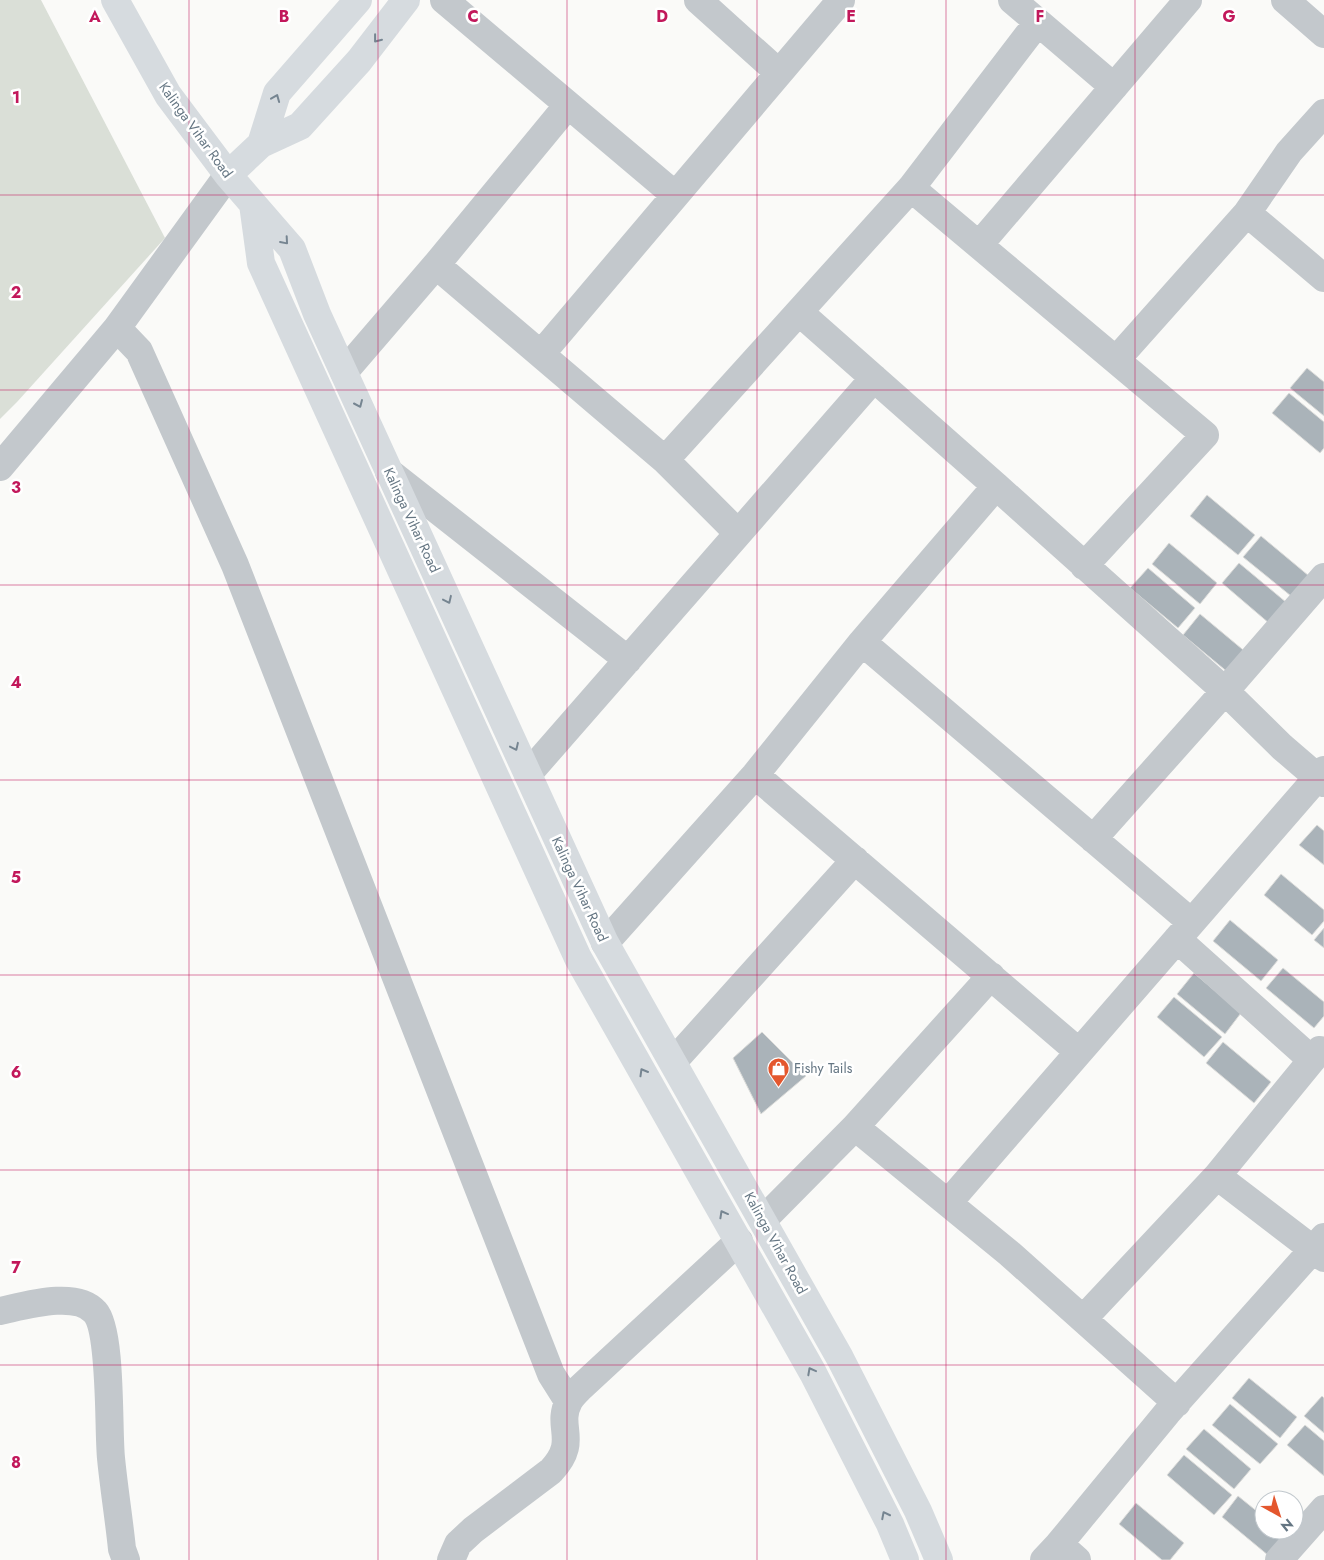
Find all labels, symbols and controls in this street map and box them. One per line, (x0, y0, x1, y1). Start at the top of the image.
text: A (88, 5, 101, 28)
text: B (279, 5, 289, 28)
text: C (467, 5, 479, 28)
text: D (656, 5, 668, 28)
text: E (846, 5, 856, 28)
text: F (1036, 5, 1044, 28)
text: G (1222, 5, 1236, 28)
one-way arrow (374, 33, 382, 42)
street label: Kalinga Vihar Road (154, 78, 238, 182)
text: 1 (12, 86, 20, 109)
one-way arrow (270, 94, 280, 103)
one-way arrow (279, 235, 288, 244)
text: 2 (11, 281, 21, 304)
one-way arrow (352, 399, 363, 408)
street label: Kalinga Vihar Road (379, 464, 445, 576)
text: 3 (11, 476, 21, 499)
one-way arrow (441, 595, 452, 604)
text: 4 (10, 671, 22, 694)
one-way arrow (509, 742, 520, 751)
street label: Kalinga Vihar Road (547, 833, 613, 945)
text: 5 (11, 866, 21, 889)
shop icon: Fishy Tails (766, 1056, 790, 1087)
place label: Fishy Tails (794, 1058, 853, 1078)
text: 6 (11, 1061, 21, 1084)
one-way arrow (639, 1069, 649, 1078)
street label: Kalinga Vihar Road (740, 1188, 812, 1298)
one-way arrow (720, 1210, 730, 1219)
text: 7 (11, 1256, 21, 1279)
one-way arrow (808, 1367, 818, 1376)
text: 8 (11, 1451, 21, 1474)
north arrow (1254, 1490, 1304, 1540)
one-way arrow (881, 1512, 891, 1521)
text: N (1277, 1514, 1298, 1536)

